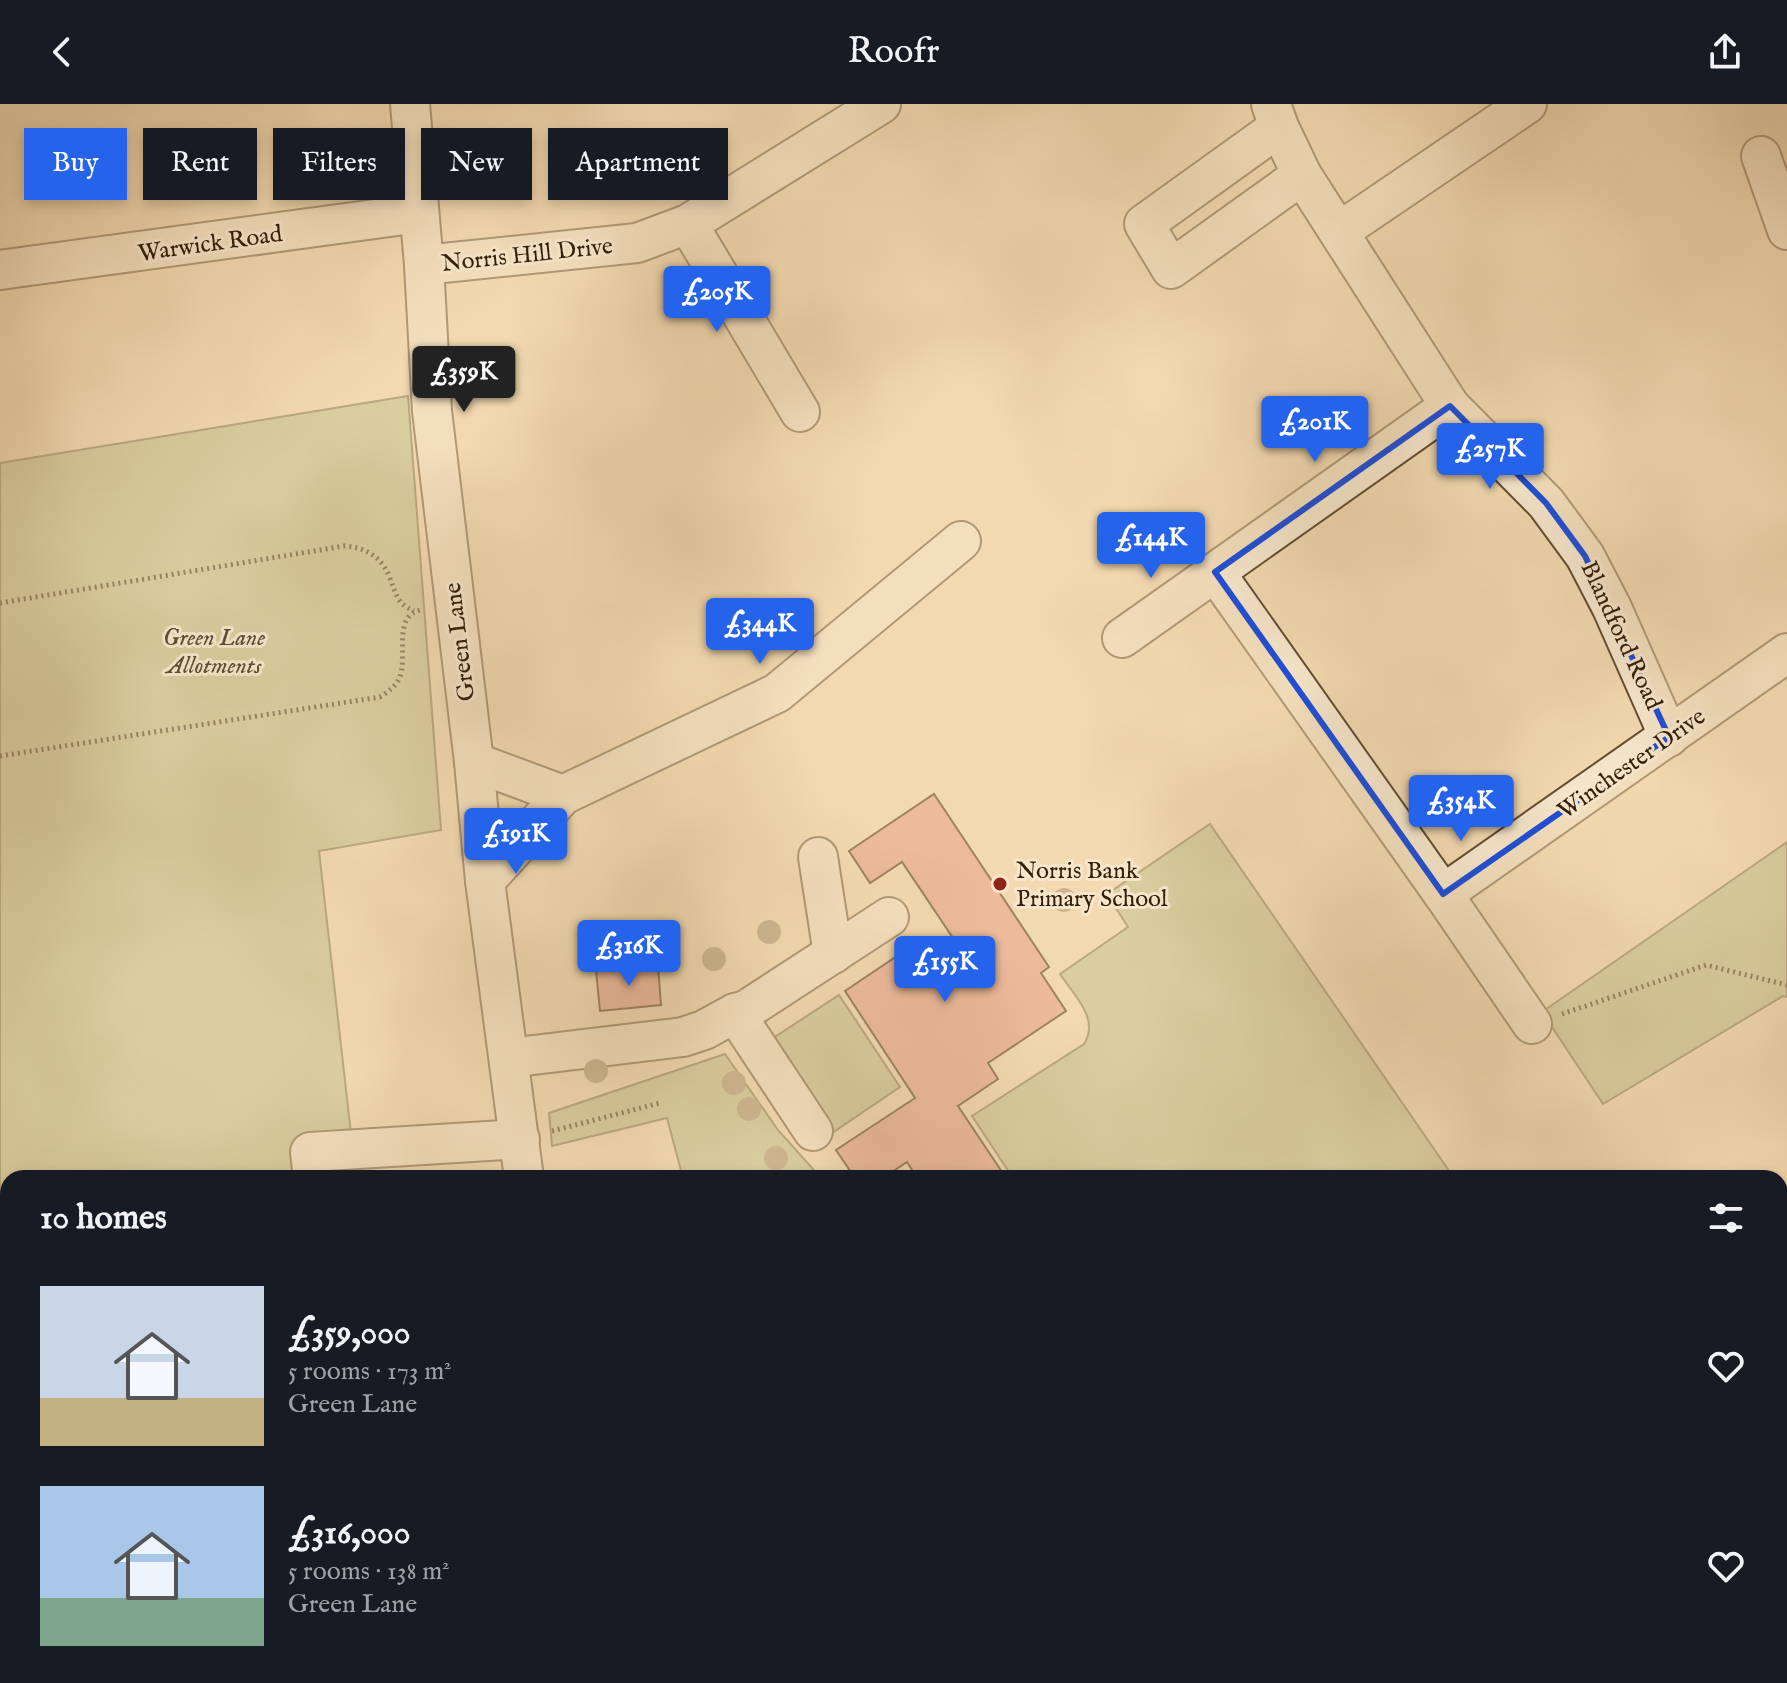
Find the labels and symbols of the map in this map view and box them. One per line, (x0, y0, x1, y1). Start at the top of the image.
street label: Warwick Road (136, 219, 285, 270)
street label: Norris Hill Drive (440, 231, 614, 280)
pin: £205K (661, 266, 773, 334)
pin: £359K (408, 346, 520, 414)
pin: £201K (1259, 396, 1371, 464)
pin: £257K (1434, 423, 1546, 491)
pin: £144K (1095, 512, 1207, 580)
street label: Blandford Road (1573, 556, 1669, 715)
street label: Green Lane (438, 581, 483, 703)
pin: £344K (704, 598, 816, 666)
park label: Green Lane Allotments (163, 623, 265, 682)
street label: Winchester Drive (1552, 702, 1712, 827)
pin: £354K (1405, 775, 1517, 843)
pin: £191K (460, 808, 572, 876)
place label: Norris Bank Primary School (1016, 856, 1168, 915)
marker: Norris Bank Primary School (991, 875, 1009, 893)
pin: £316K (573, 920, 685, 988)
pin: £155K (889, 936, 1001, 1004)

